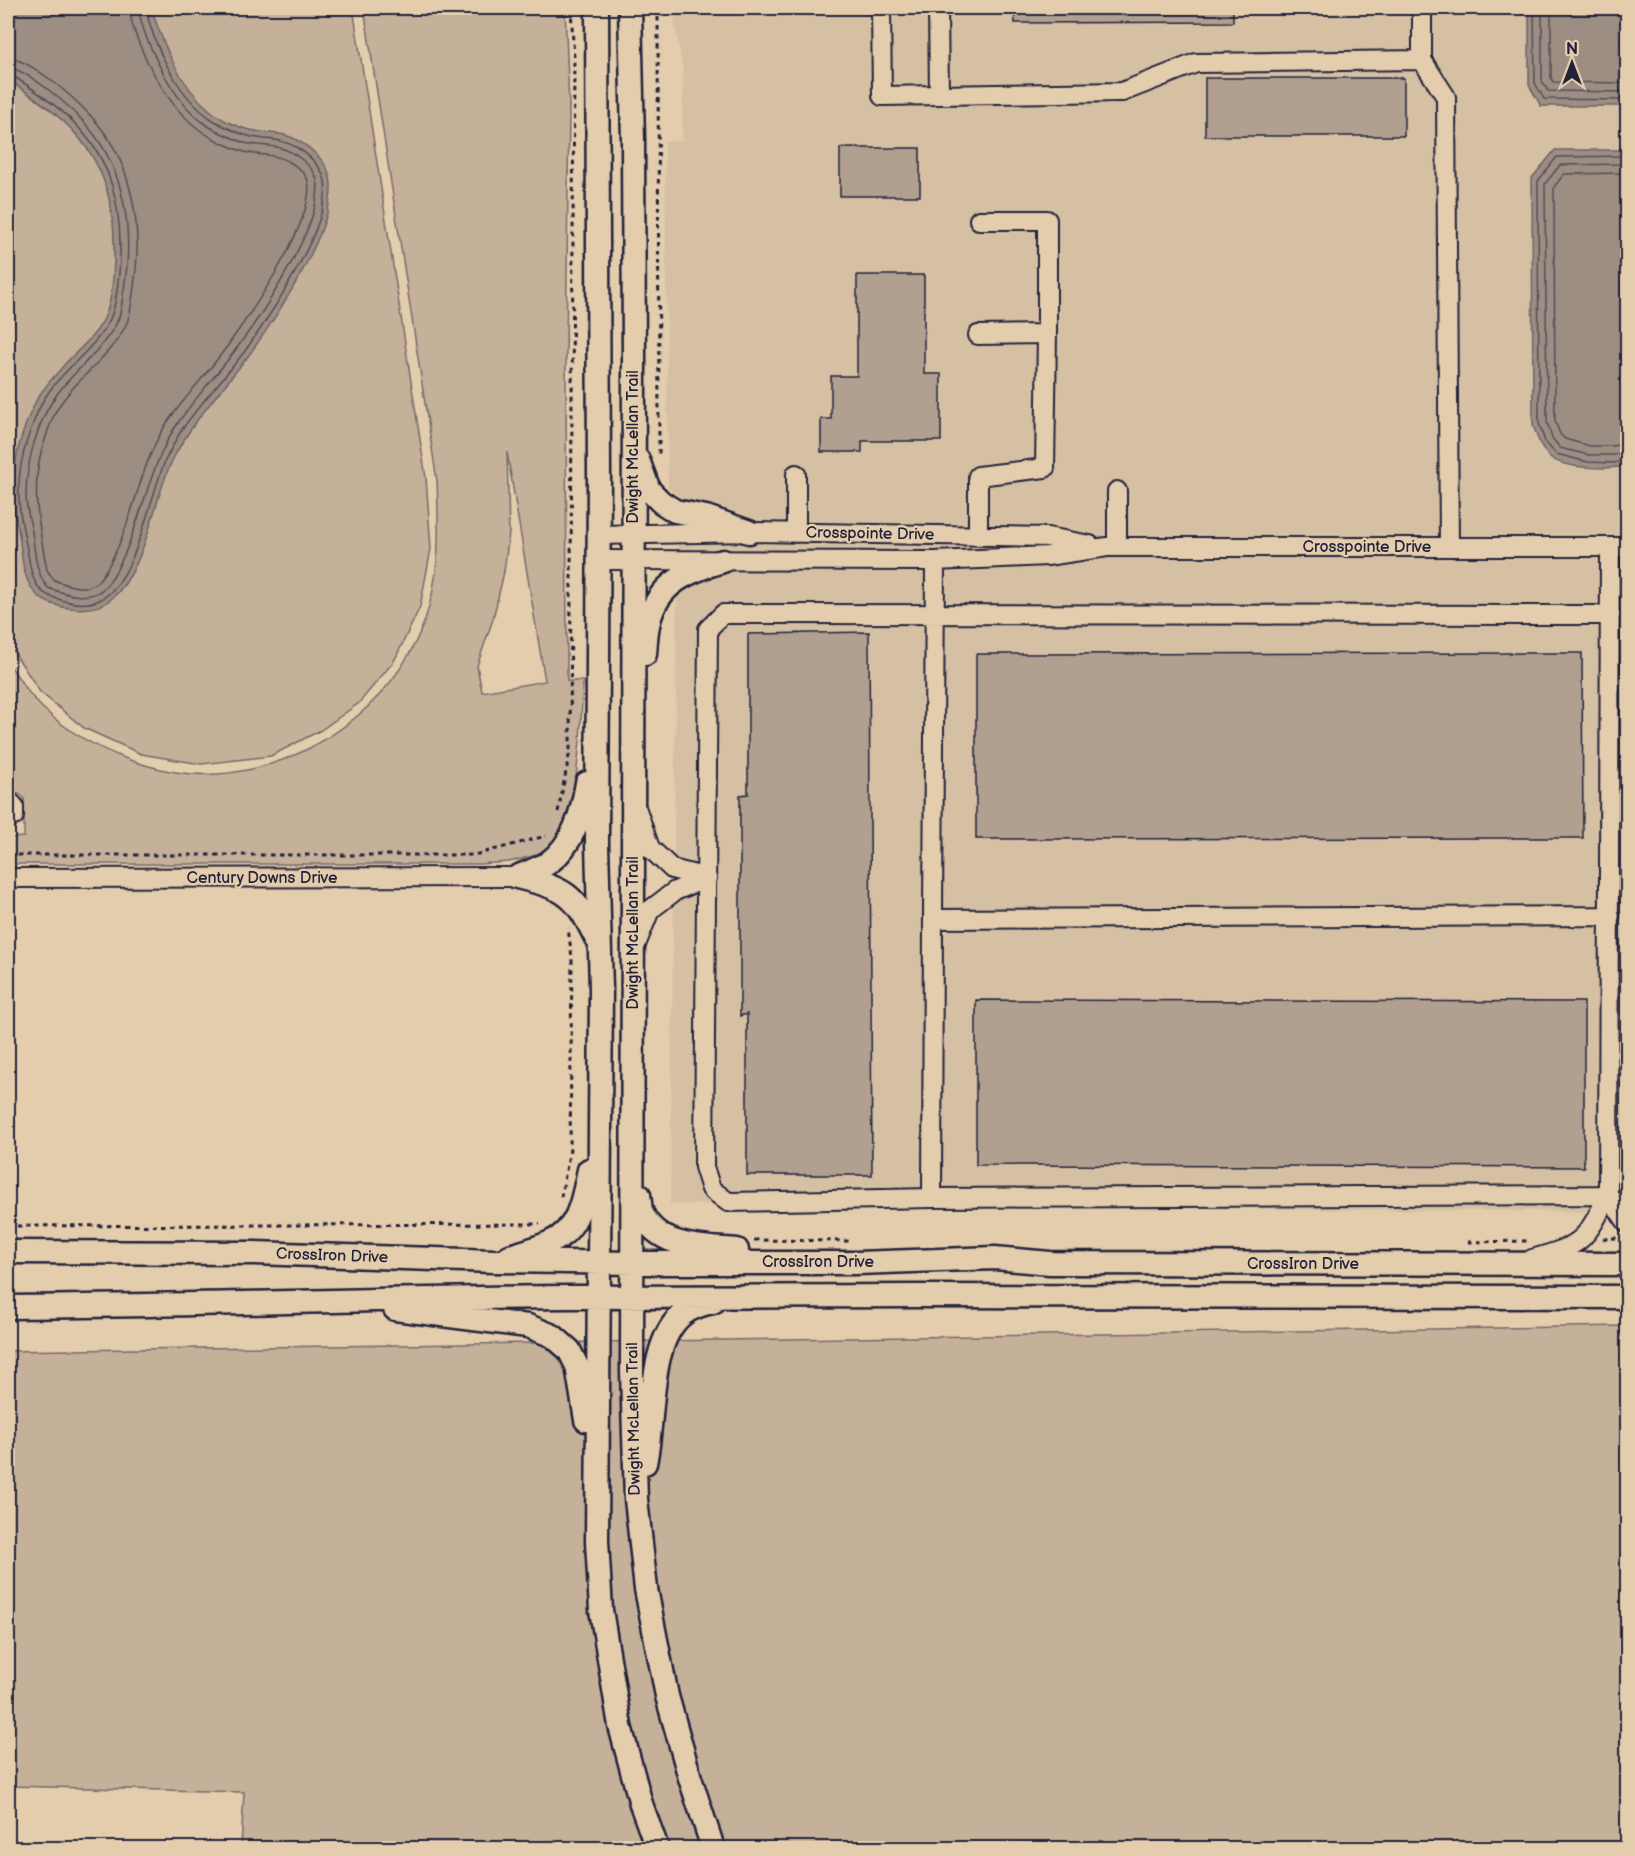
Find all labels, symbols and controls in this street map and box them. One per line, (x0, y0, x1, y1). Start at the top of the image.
north arrow (1542, 33, 1602, 93)
text: N (1566, 40, 1578, 59)
street label: Dwight McLellan Trail (624, 370, 643, 524)
street label: Crosspointe Drive (805, 523, 935, 545)
street label: Crosspointe Drive (1303, 538, 1432, 557)
street label: Dwight McLellan Trail (624, 856, 643, 1010)
street label: Century Downs Drive (187, 869, 338, 888)
street label: CrossIron Drive (276, 1245, 389, 1267)
street label: CrossIron Drive (762, 1253, 875, 1272)
street label: CrossIron Drive (1247, 1255, 1360, 1274)
street label: Dwight McLellan Trail (623, 1342, 645, 1496)

